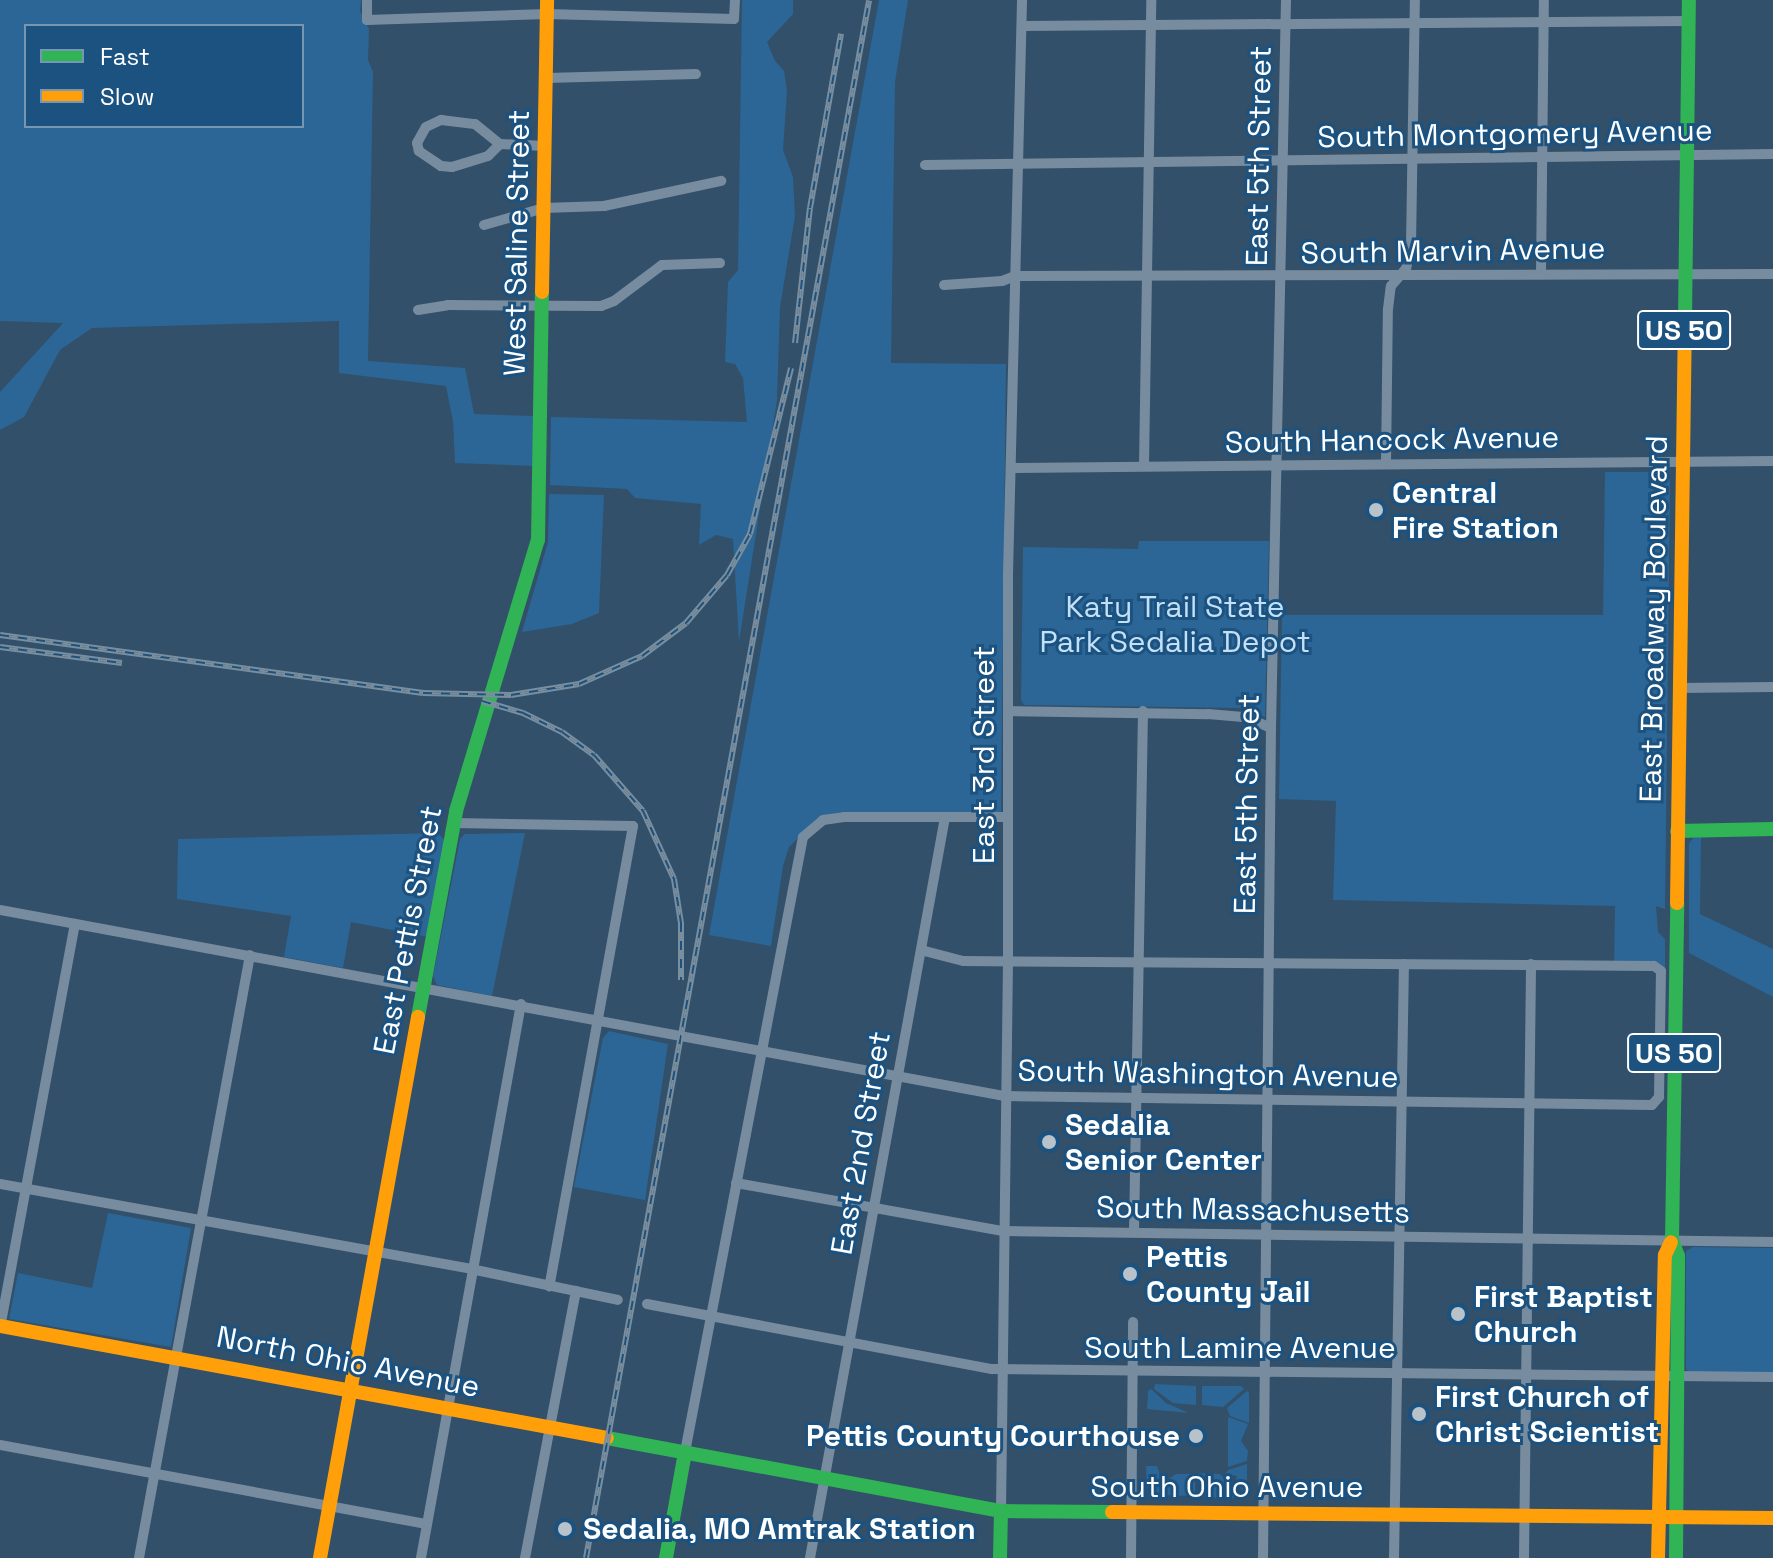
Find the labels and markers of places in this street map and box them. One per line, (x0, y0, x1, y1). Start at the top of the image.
place label: Central Fire Station (1392, 475, 1559, 546)
marker: Central Fire Station (1367, 501, 1385, 519)
place label: Sedalia Senior Center (1065, 1107, 1262, 1178)
marker: Sedalia Senior Center (1040, 1133, 1058, 1151)
place label: Pettis County Jail (1146, 1239, 1311, 1310)
marker: Pettis County Jail (1121, 1265, 1139, 1283)
place label: First Baptist Church (1474, 1279, 1653, 1350)
marker: First Baptist Church (1449, 1305, 1467, 1323)
place label: First Church of Christ Scientist (1435, 1379, 1659, 1450)
marker: First Church of Christ Scientist (1410, 1405, 1428, 1423)
place label: Pettis County Courthouse (806, 1418, 1180, 1454)
marker: Pettis County Courthouse (1187, 1427, 1205, 1445)
place label: Sedalia, MO Amtrak Station (583, 1511, 977, 1547)
marker: Sedalia, MO Amtrak Station (554, 1518, 576, 1540)

